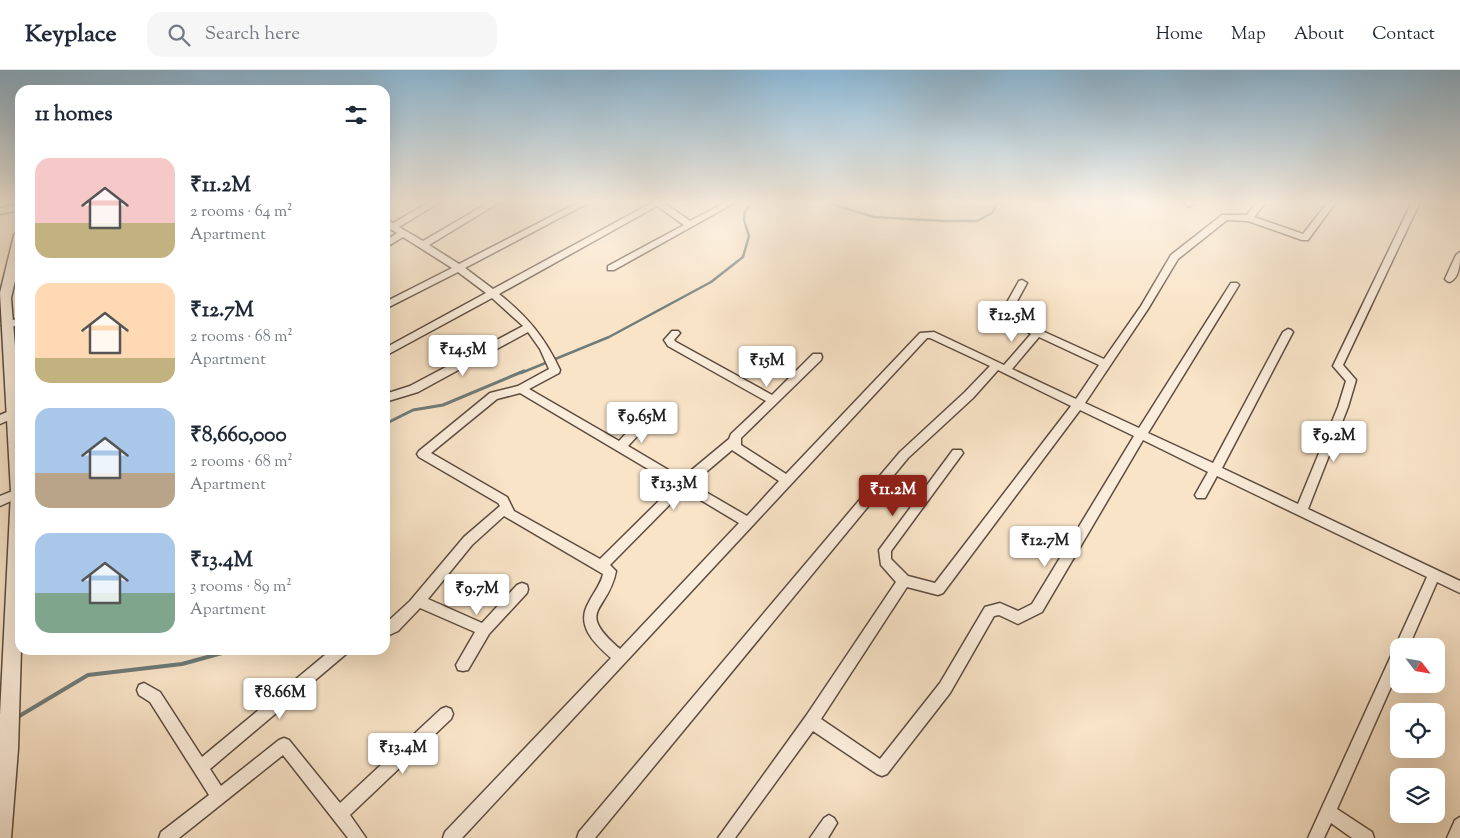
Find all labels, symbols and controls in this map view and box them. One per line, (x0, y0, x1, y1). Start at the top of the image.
search box (147, 12, 497, 57)
text: Keyplace (25, 18, 117, 52)
icon: search (165, 21, 193, 49)
text: Search here (205, 21, 300, 48)
text: Home (1156, 22, 1203, 48)
text: Map (1231, 22, 1266, 48)
text: About (1294, 22, 1344, 48)
text: Contact (1372, 22, 1435, 48)
text: 11 homes (35, 100, 113, 130)
icon: filters (342, 101, 370, 129)
text: ₹11.2M (190, 171, 251, 201)
icon: home (75, 178, 135, 238)
text: 2 rooms · 64 m² (190, 201, 293, 224)
text: Apartment (190, 224, 266, 247)
text: ₹12.7M (190, 296, 254, 326)
pin: ₹12.5M (971, 300, 1053, 343)
icon: home (75, 303, 135, 363)
text: ₹12.5M (989, 305, 1035, 328)
text: 2 rooms · 68 m² (190, 326, 293, 349)
pin: ₹14.5M (422, 334, 504, 377)
text: ₹14.5M (440, 339, 486, 362)
pin: ₹15M (737, 346, 797, 388)
text: Apartment (190, 349, 266, 372)
text: ₹15M (750, 350, 784, 373)
pin: ₹9.65M (601, 402, 683, 444)
text: ₹9.65M (618, 406, 666, 429)
pin: ₹9.2M (1299, 420, 1369, 463)
text: ₹8,660,000 (190, 421, 287, 451)
text: ₹9.2M (1312, 425, 1356, 448)
icon: home (75, 428, 135, 488)
text: 2 rooms · 68 m² (190, 451, 293, 474)
pin: ₹13.3M (633, 468, 715, 511)
text: ₹13.3M (651, 473, 697, 496)
text: Apartment (190, 474, 266, 497)
pin: ₹11.2M (852, 474, 934, 517)
text: ₹11.2M (870, 479, 916, 502)
pin: ₹12.7M (1004, 526, 1086, 568)
text: ₹12.7M (1021, 530, 1069, 553)
text: ₹13.4M (190, 546, 253, 576)
icon: home (75, 553, 135, 613)
pin: ₹9.7M (442, 574, 512, 616)
text: 3 rooms · 89 m² (190, 576, 292, 599)
text: ₹9.7M (455, 578, 499, 601)
text: Apartment (190, 599, 266, 622)
north arrow (1390, 638, 1445, 692)
map controls (1390, 638, 1445, 823)
pin: ₹8.66M (239, 678, 321, 720)
text: ₹8.66M (254, 682, 306, 705)
button: locate (1390, 703, 1445, 758)
pin: ₹13.4M (362, 732, 444, 775)
text: ₹13.4M (379, 737, 427, 760)
button: layers (1390, 768, 1445, 823)

